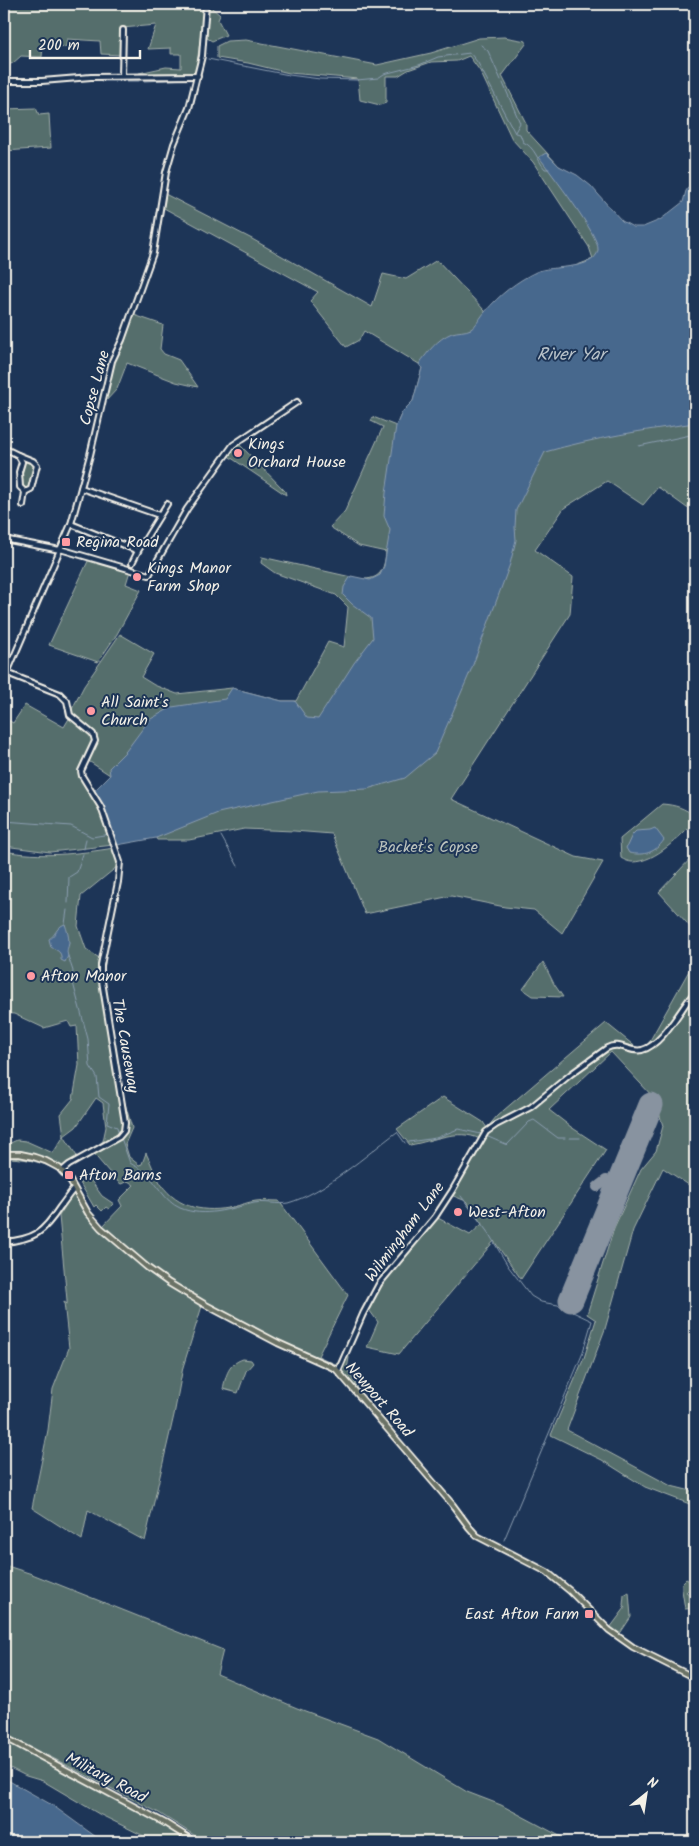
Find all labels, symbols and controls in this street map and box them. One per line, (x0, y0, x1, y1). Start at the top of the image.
scale bar (30, 28, 140, 60)
text: 200 m (38, 34, 80, 58)
water label: River Yar (537, 341, 609, 370)
street label: Copse Lane (73, 348, 117, 428)
place label: Kings Orchard House (248, 432, 346, 475)
marker: Kings Orchard House (232, 447, 244, 459)
place label: Regina Road (76, 530, 159, 555)
marker: Regina Road (60, 536, 72, 548)
place label: Kings Manor Farm Shop (147, 556, 233, 599)
marker: Kings Manor Farm Shop (131, 571, 143, 583)
place label: All Saint's Church (101, 690, 169, 733)
marker: All Saint's Church (85, 705, 97, 717)
park label: Backet's Copse (378, 835, 478, 860)
place label: Afton Manor (41, 964, 128, 989)
marker: Afton Manor (25, 970, 37, 982)
street label: The Causeway (104, 997, 146, 1096)
place label: Afton Barns (79, 1163, 162, 1188)
marker: Afton Barns (63, 1169, 75, 1181)
street label: Wilmingham Lane (359, 1177, 451, 1287)
place label: West-Afton (468, 1200, 546, 1225)
marker: West-Afton (452, 1206, 464, 1218)
street label: Newport Road (339, 1356, 420, 1444)
place label: East Afton Farm (465, 1602, 579, 1627)
marker: East Afton Farm (583, 1608, 595, 1620)
street label: Military Road (61, 1746, 152, 1810)
north arrow (622, 1768, 672, 1818)
text: N (643, 1772, 661, 1795)

